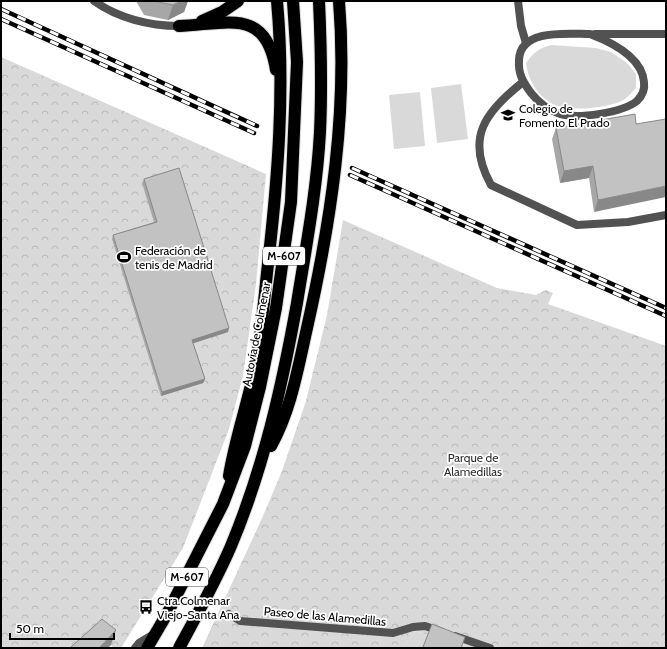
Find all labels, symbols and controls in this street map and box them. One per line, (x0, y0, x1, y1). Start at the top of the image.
place label: Colegio de Fomento El Prado (519, 101, 610, 130)
school or university icon: Colegio de Fomento El Prado (500, 107, 516, 123)
place label: Federación de tenis de Madrid (135, 243, 213, 272)
road number: M-607 (263, 247, 305, 265)
sports icon: Federación de tenis de Madrid (116, 249, 132, 265)
street label: Autovía de Colmenar (239, 280, 274, 387)
park label: Parque de Alamedillas (444, 450, 502, 479)
road number: M-607 (166, 568, 208, 586)
place label: Ctra.Colmenar Viejo-Santa Ana (157, 593, 240, 622)
bus stop icon: Ctra.Colmenar Viejo-Santa Ana (138, 599, 154, 615)
street label: Paseo de las Alamedillas (263, 603, 387, 629)
scale bar (10, 615, 114, 641)
text: 50 m (16, 621, 44, 636)

